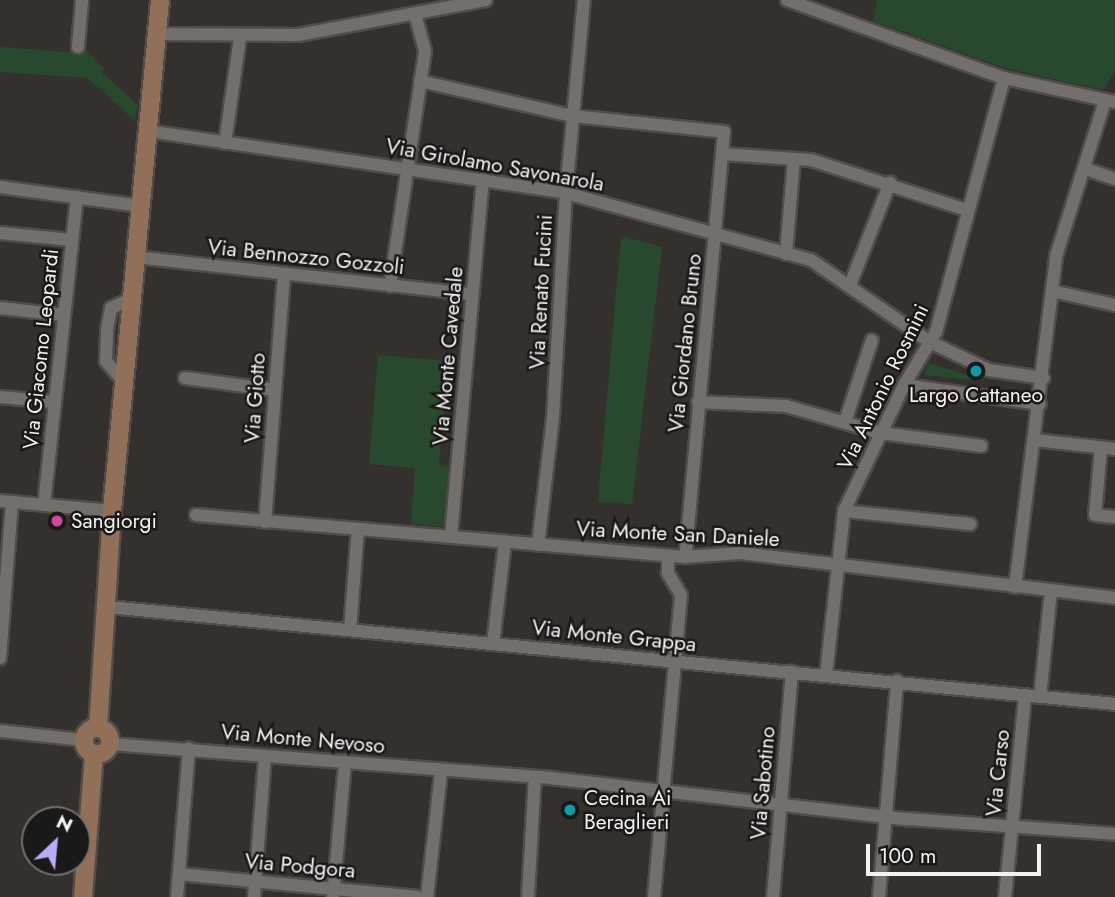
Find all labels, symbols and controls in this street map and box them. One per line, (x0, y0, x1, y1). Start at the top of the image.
street label: Via Girolamo Savonarola (384, 133, 606, 197)
street label: Via Renato Fucini (524, 214, 558, 370)
street label: Via Bennozzo Gozzoli (206, 234, 406, 280)
street label: Via Giacomo Leopardi (18, 247, 64, 451)
street label: Via Giordano Bruno (663, 252, 707, 434)
street label: Via Monte Cavedale (428, 266, 468, 446)
street label: Via Antonio Rosmini (832, 300, 934, 474)
street label: Via Giotto (239, 352, 271, 444)
marker: Largo Cattaneo (968, 363, 984, 379)
place label: Largo Cattaneo (909, 382, 1043, 408)
place label: Sangiorgi (71, 508, 157, 534)
marker: Sangiorgi (49, 513, 65, 529)
street label: Via Monte San Daniele (576, 516, 780, 552)
street label: Via Monte Grappa (531, 615, 697, 657)
street label: Via Monte Nevoso (220, 719, 386, 759)
street label: Via Sabotino (745, 725, 781, 841)
street label: Via Carso (981, 728, 1015, 818)
place label: Cecina Ai Beraglieri (584, 785, 671, 835)
marker: Cecina Ai Beraglieri (562, 802, 578, 818)
north arrow (21, 806, 91, 876)
text: N (52, 808, 77, 839)
scale bar (870, 830, 1045, 874)
text: 100 m (879, 841, 936, 871)
street label: Via Podgora (244, 849, 356, 883)

